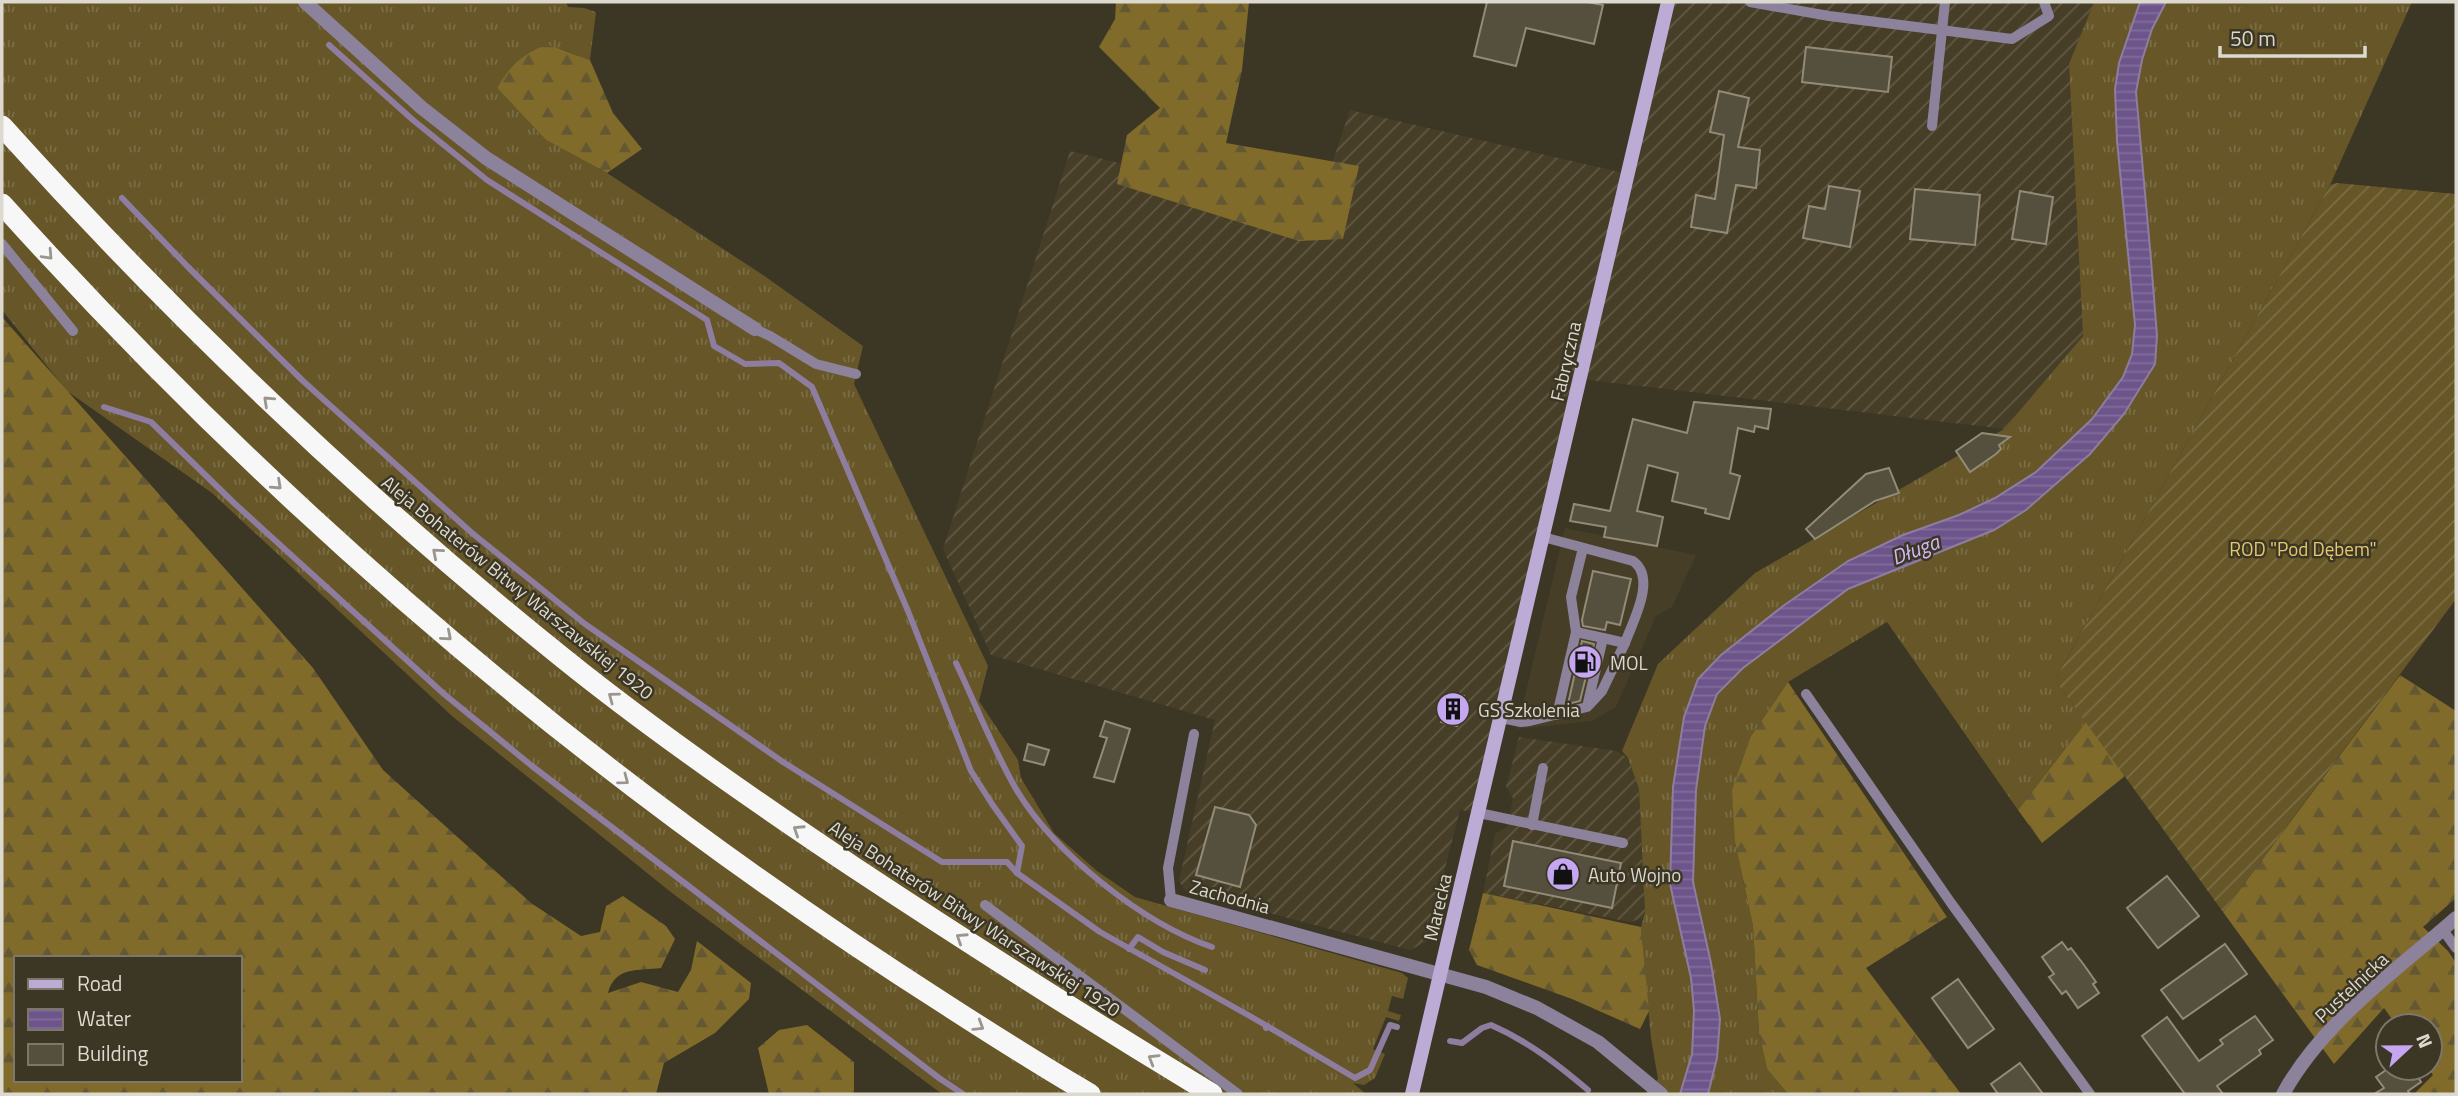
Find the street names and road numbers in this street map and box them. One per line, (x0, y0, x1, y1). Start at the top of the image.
street label: Fabryczna (1542, 318, 1588, 404)
street label: Aleja Bohaterów Bitwy Warszawskiej 1920 (376, 468, 660, 706)
street label: Aleja Bohaterów Bitwy Warszawskiej 1920 (823, 812, 1127, 1024)
street label: Marecka (1415, 870, 1459, 944)
street label: Zachodnia (1187, 871, 1274, 921)
street label: Pustelnicka (2307, 945, 2395, 1029)

